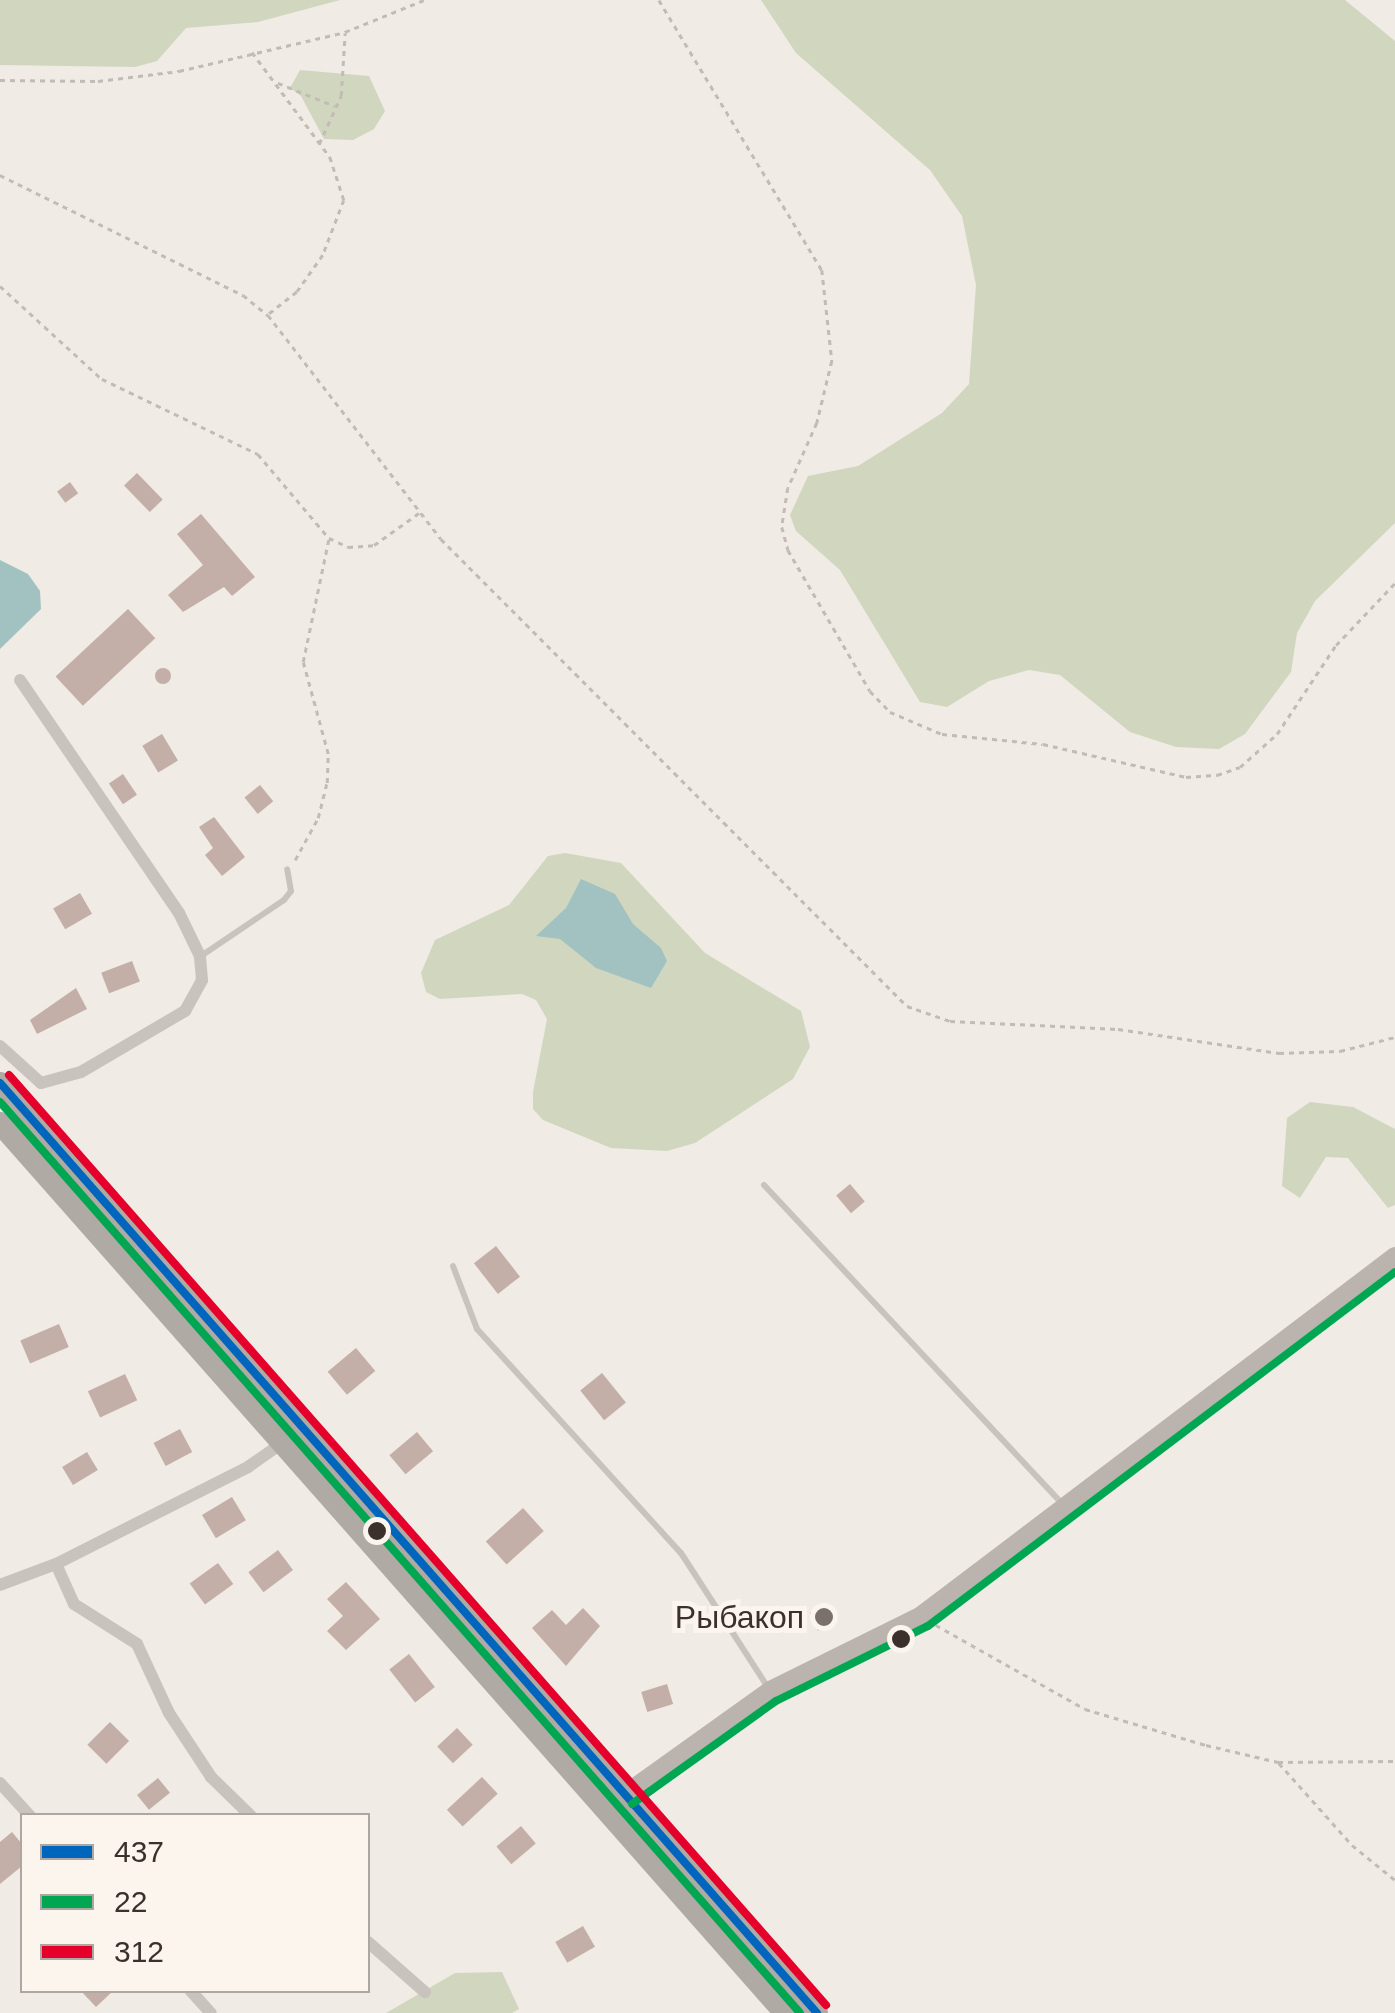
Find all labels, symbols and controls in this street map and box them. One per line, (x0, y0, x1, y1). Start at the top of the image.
unlabelled marker (367, 1521, 387, 1541)
place label: Рыбакоп (675, 1598, 804, 1636)
marker: Рыбакоп (813, 1606, 835, 1628)
unlabelled marker (891, 1629, 911, 1649)
legend (20, 1813, 370, 1993)
text: 437 (114, 1835, 164, 1868)
text: 22 (114, 1885, 147, 1918)
text: 312 (114, 1935, 164, 1968)

